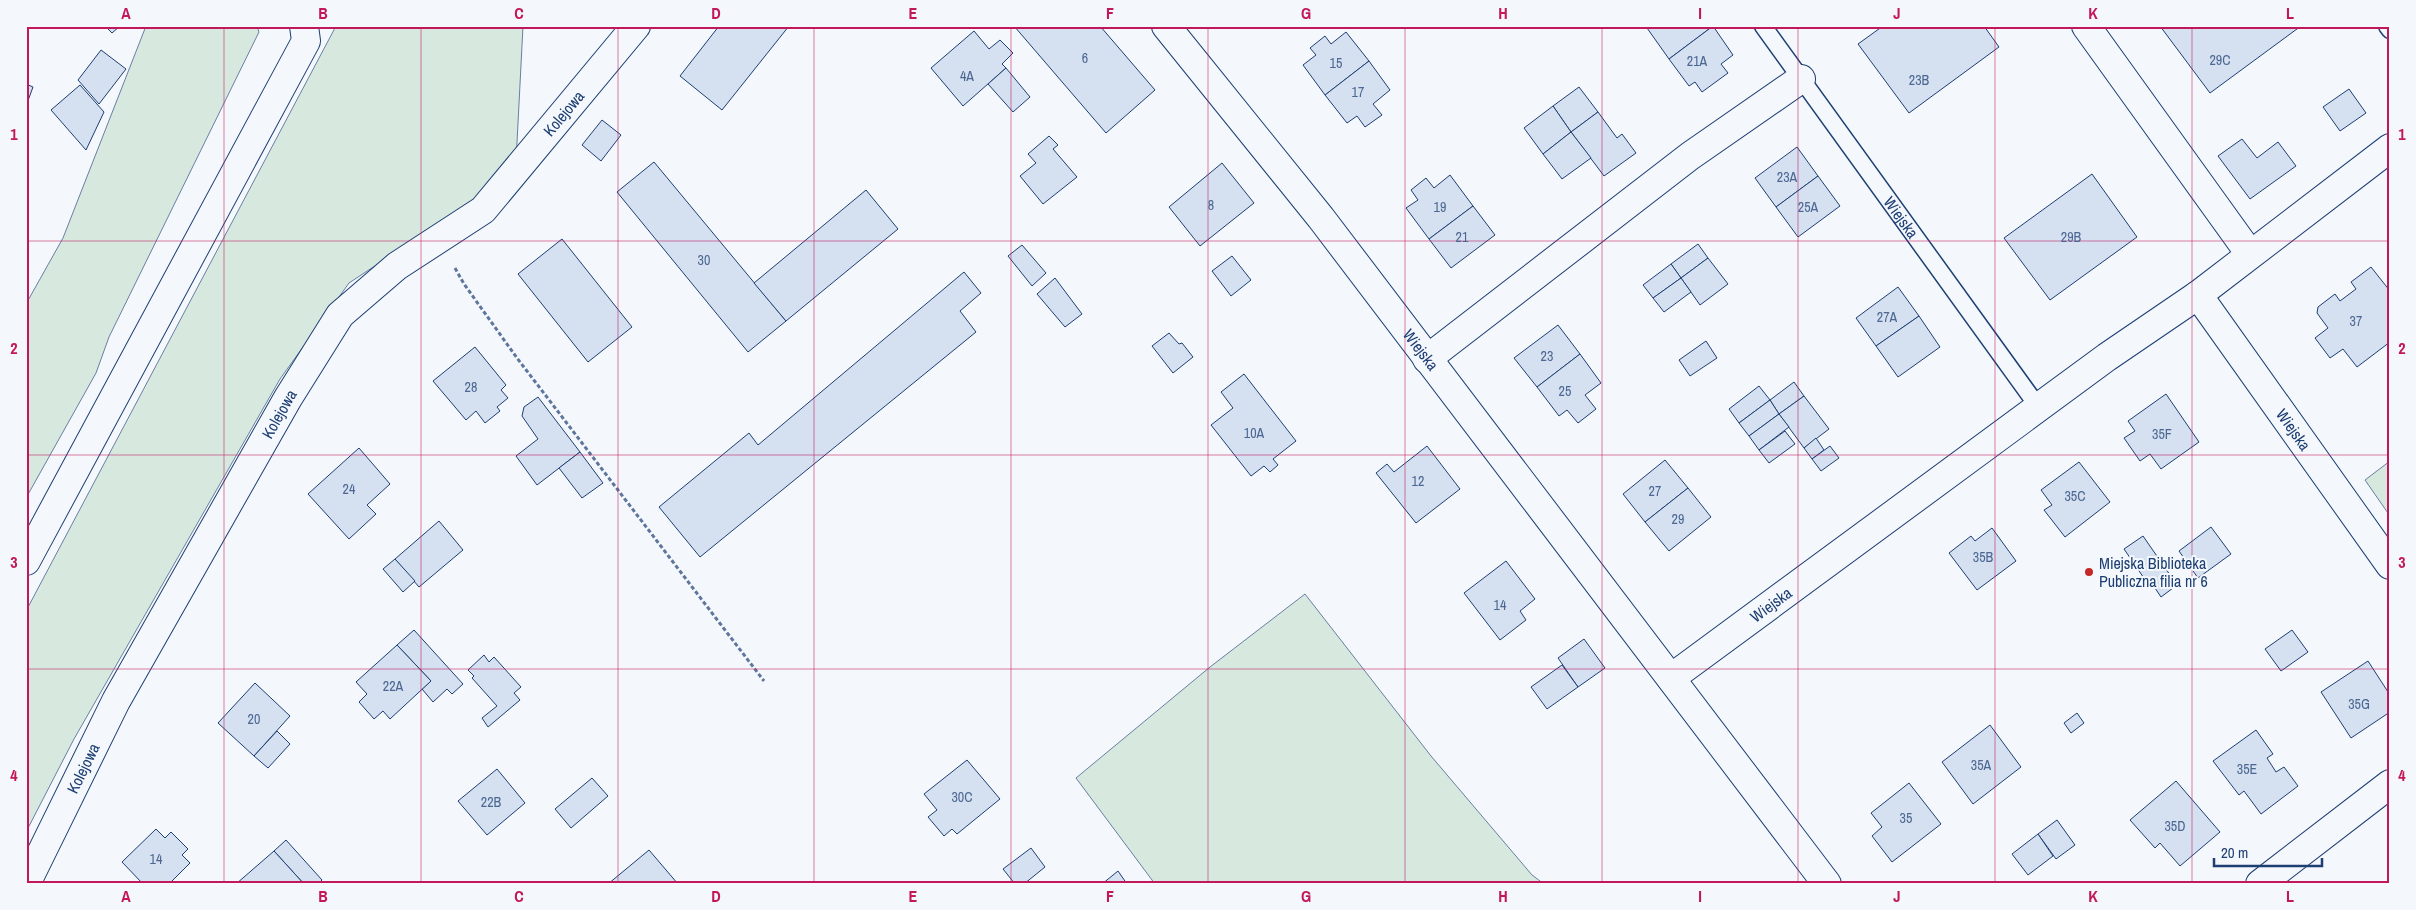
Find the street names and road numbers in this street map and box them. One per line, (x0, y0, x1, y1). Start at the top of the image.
street label: Kolejowa (538, 85, 589, 141)
street label: Wiejska (1879, 192, 1924, 243)
street label: Wiejska (1398, 324, 1444, 375)
street label: Kolejowa (256, 385, 302, 443)
street label: Wiejska (2271, 404, 2317, 455)
street label: Wiejska (1746, 581, 1797, 627)
street label: Kolejowa (61, 739, 105, 797)

